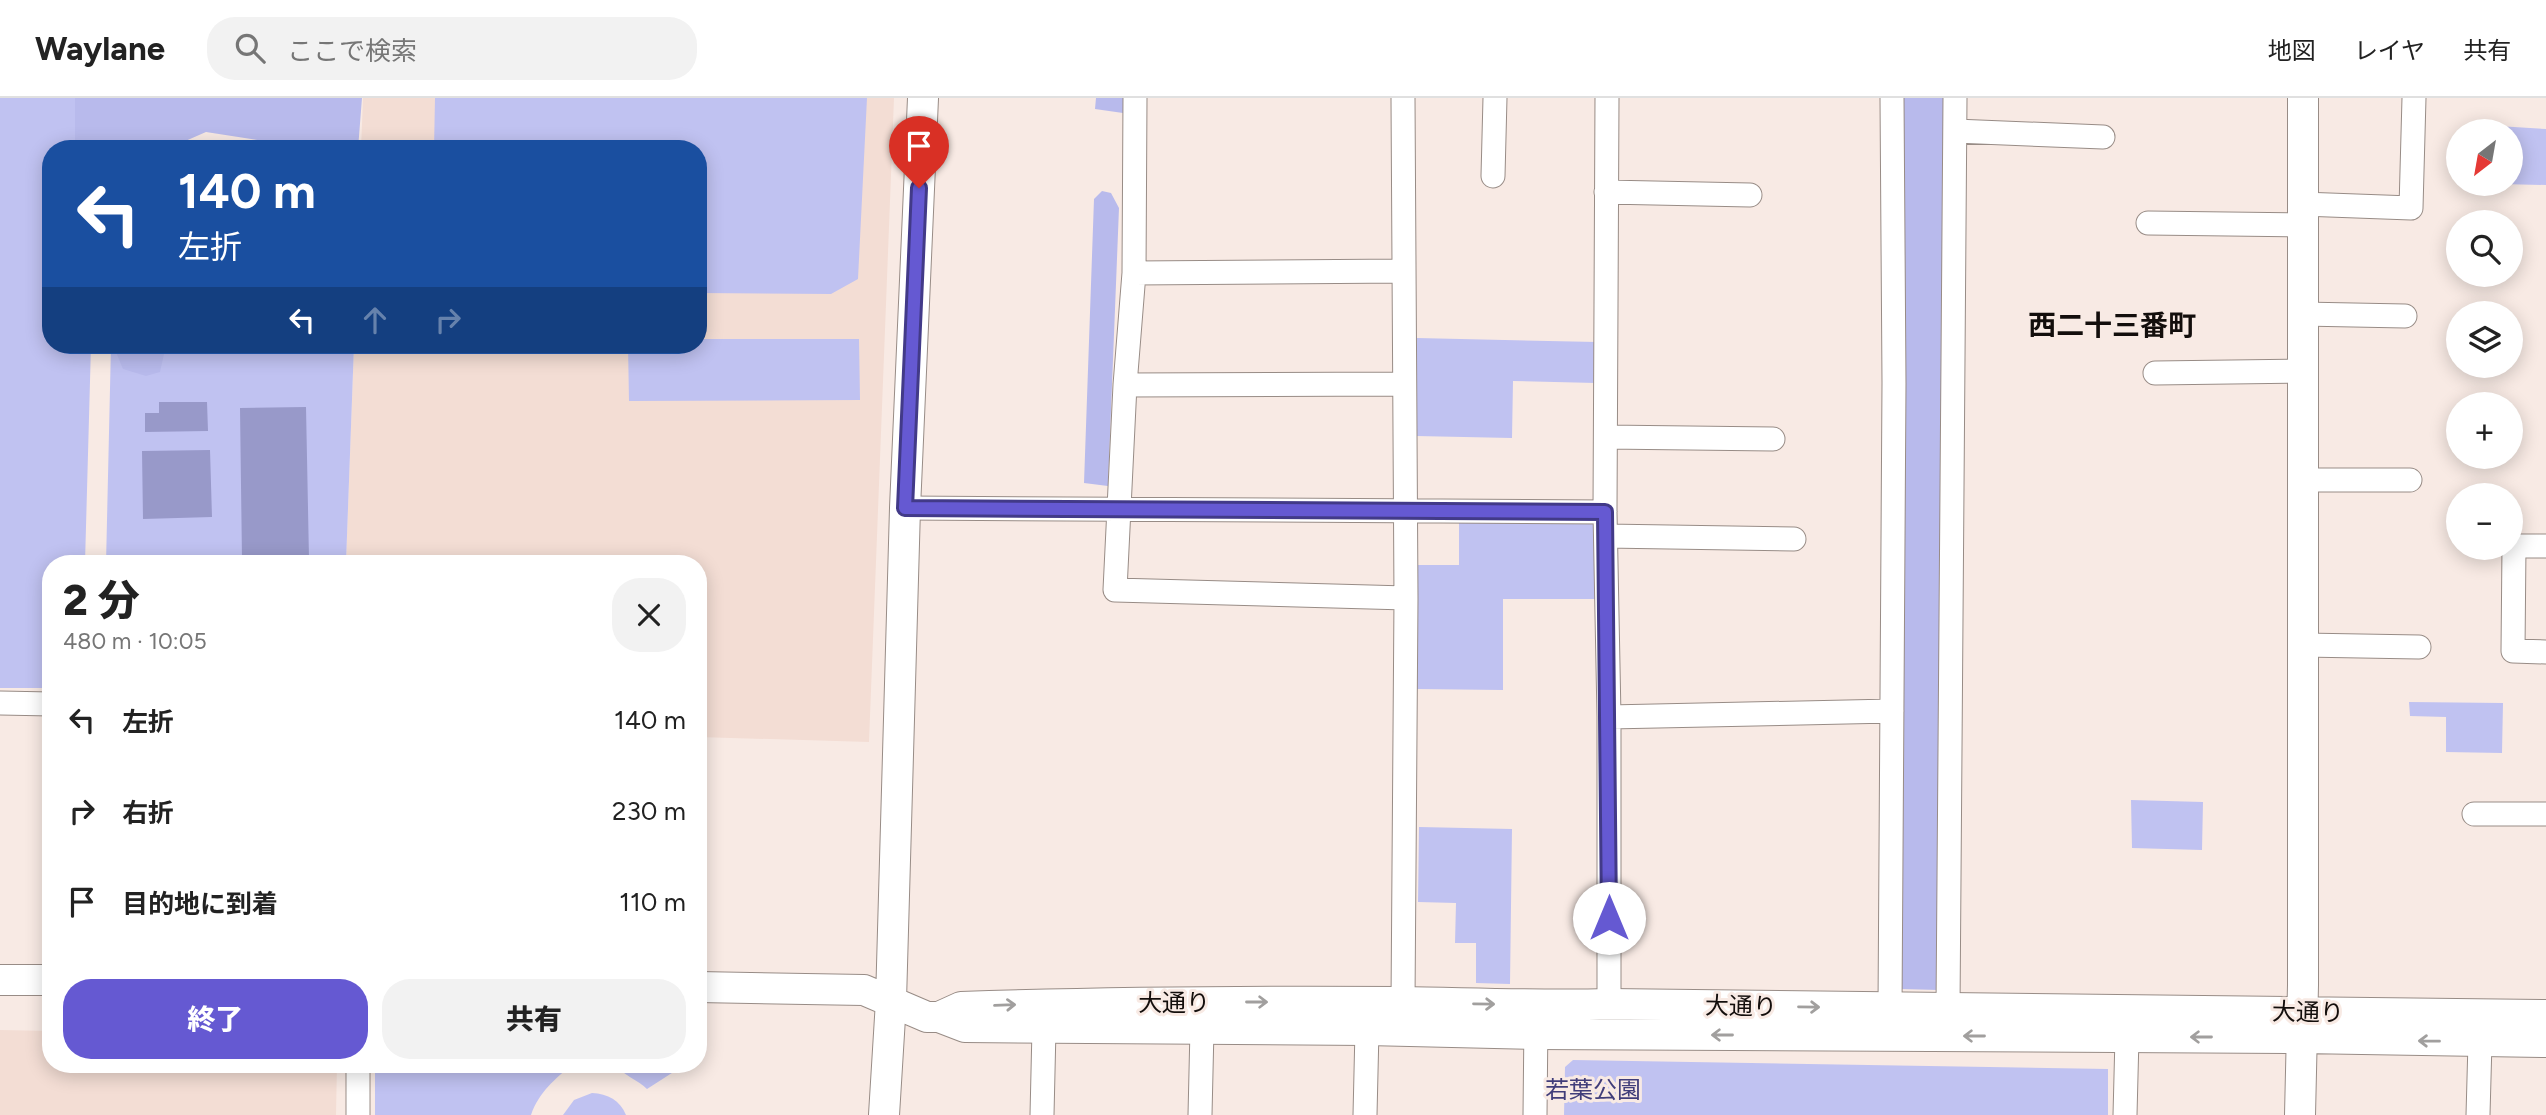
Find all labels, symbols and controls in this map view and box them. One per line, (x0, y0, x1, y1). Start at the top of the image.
search box (207, 17, 697, 80)
text: Waylane (35, 29, 165, 68)
icon: search (231, 29, 269, 67)
text: ここで検索 (287, 35, 417, 67)
text: 地図 (2268, 36, 2316, 65)
text: レイヤ (2354, 36, 2425, 65)
text: 共有 (2463, 36, 2511, 65)
pin (889, 116, 949, 188)
north arrow (2446, 119, 2524, 196)
map controls (2446, 119, 2523, 560)
icon: arrive (900, 127, 938, 165)
text: 140 m (178, 161, 316, 220)
icon: left (63, 168, 154, 259)
button: search (2446, 210, 2523, 287)
text: 左折 (178, 228, 242, 266)
icon: left (283, 301, 321, 339)
icon: ahead (356, 301, 394, 339)
icon: right (429, 301, 467, 339)
button: layers (2446, 301, 2523, 378)
district label: 西二十三番町 (2028, 308, 2196, 342)
button: + (2446, 392, 2523, 469)
button: − (2446, 483, 2523, 560)
text: 2 分 (63, 575, 140, 626)
button: close (612, 578, 686, 652)
text: 480 m · 10:05 (63, 627, 207, 655)
icon: left (63, 701, 101, 739)
text: 140 m (614, 704, 686, 736)
text: 左折 (122, 706, 174, 738)
icon: right (63, 792, 101, 830)
text: 230 m (612, 795, 686, 827)
text: 右折 (122, 797, 174, 829)
position arrow (1572, 881, 1646, 955)
icon: arrive (63, 883, 101, 921)
text: 110 m (619, 886, 686, 918)
text: 目的地に到着 (122, 888, 278, 920)
button: 終了 (63, 979, 368, 1059)
button: 共有 (382, 979, 686, 1059)
street label: 大通り (1138, 988, 1210, 1017)
street label: 大通り (1705, 991, 1777, 1021)
one-way arrow (1245, 995, 1268, 1009)
street label: 大通り (2272, 997, 2344, 1027)
one-way arrow (1472, 998, 1495, 1011)
one-way arrow (993, 999, 1016, 1012)
one-way arrow (1798, 1000, 1821, 1014)
one-way arrow (1711, 1028, 1734, 1042)
one-way arrow (1963, 1029, 1986, 1043)
one-way arrow (2190, 1030, 2213, 1044)
one-way arrow (2418, 1034, 2441, 1048)
park label: 若葉公園 (1545, 1075, 1641, 1104)

